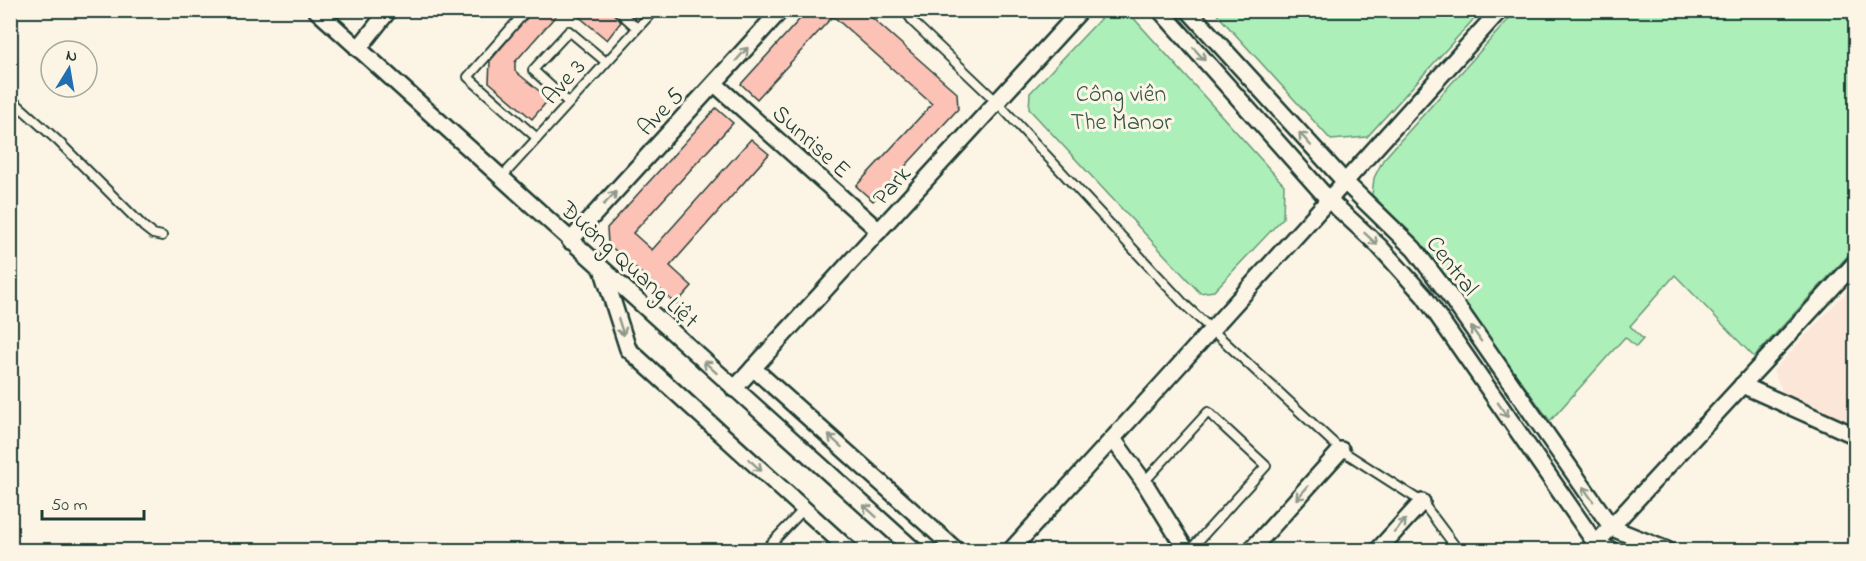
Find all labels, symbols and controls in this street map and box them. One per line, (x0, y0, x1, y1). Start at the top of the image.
north arrow (39, 39, 99, 99)
text: N (64, 43, 79, 69)
one-way arrow (1192, 46, 1206, 61)
one-way arrow (735, 47, 749, 62)
street label: Ave 3 (535, 52, 595, 113)
park label: Công viên The Manor (1070, 78, 1172, 141)
street label: Ave 5 (630, 80, 694, 145)
street label: Sunrise E (763, 98, 858, 188)
one-way arrow (1298, 131, 1312, 146)
street label: Park (865, 158, 921, 214)
one-way arrow (603, 190, 617, 205)
street label: Đường Quang Liệt (550, 193, 706, 338)
street label: Central (1416, 229, 1486, 304)
one-way arrow (1363, 232, 1378, 246)
one-way arrow (616, 317, 627, 336)
one-way arrow (1470, 327, 1482, 343)
one-way arrow (703, 360, 718, 374)
one-way arrow (1497, 401, 1509, 417)
one-way arrow (827, 434, 842, 448)
one-way arrow (747, 457, 762, 471)
scale bar (42, 483, 144, 521)
one-way arrow (1295, 486, 1309, 501)
one-way arrow (1582, 487, 1594, 503)
text: 50 m (51, 493, 88, 519)
one-way arrow (863, 504, 878, 518)
one-way arrow (1393, 519, 1407, 534)

